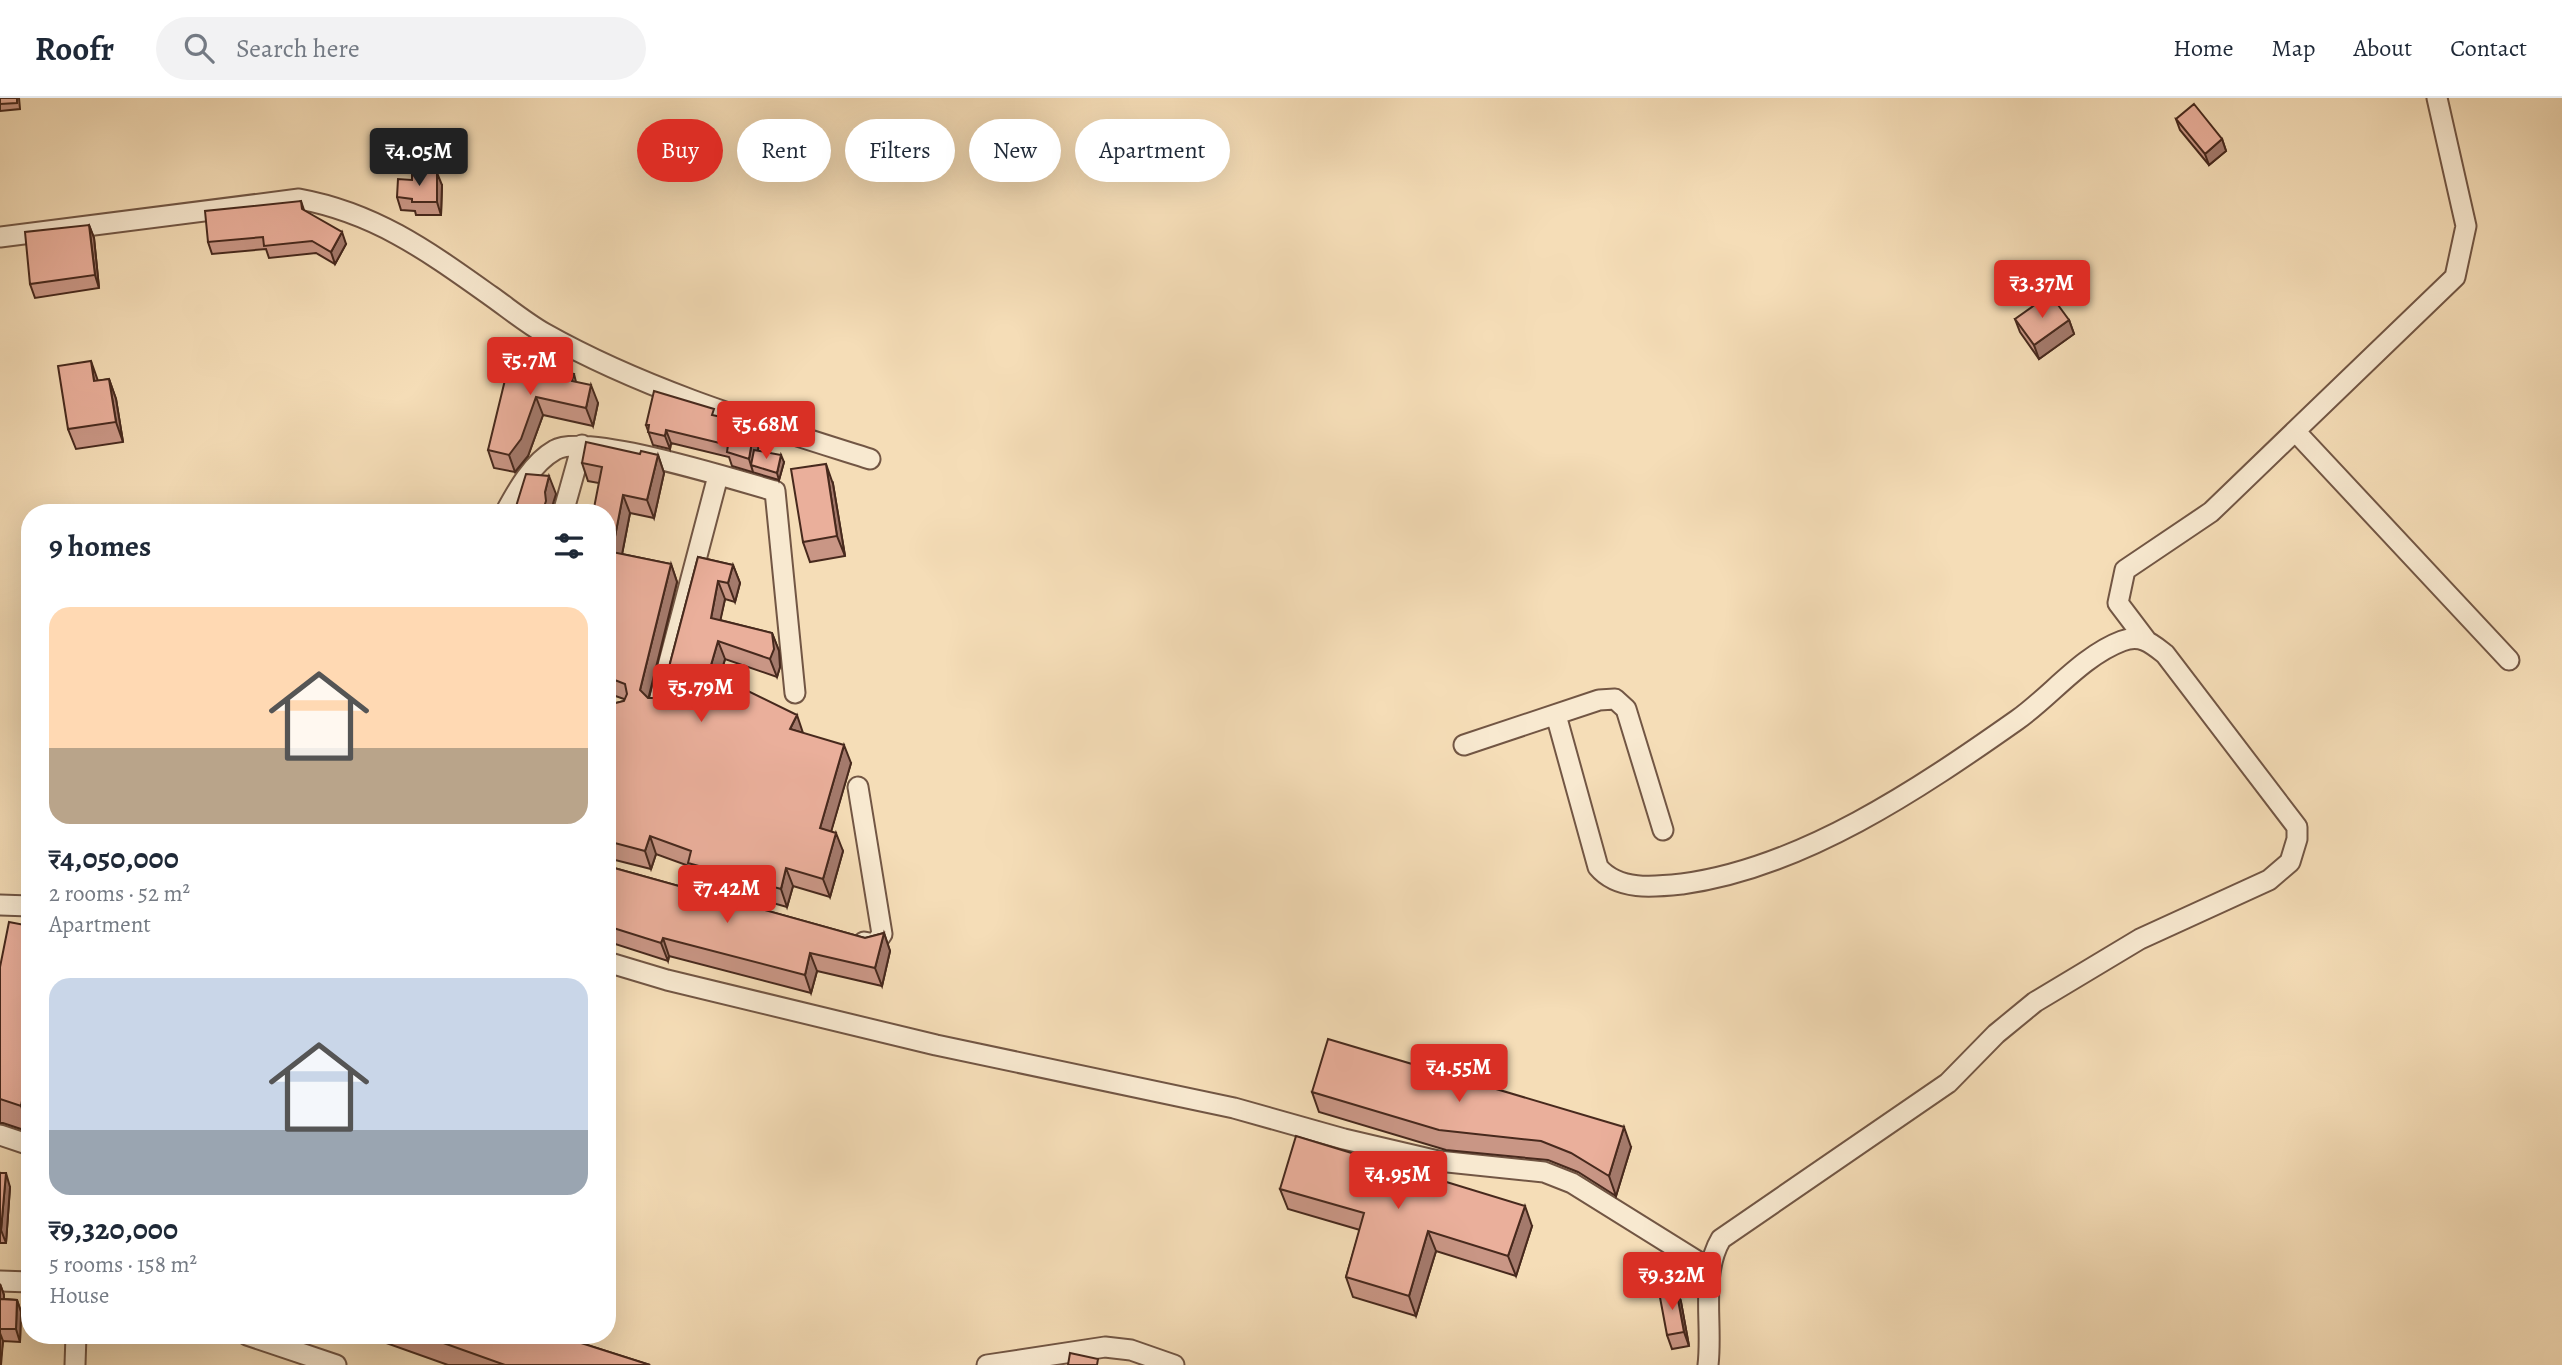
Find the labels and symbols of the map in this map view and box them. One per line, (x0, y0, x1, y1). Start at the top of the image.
pin: ₹4.05M (362, 129, 476, 188)
pin: ₹3.37M (1985, 260, 2099, 320)
pin: ₹5.7M (481, 338, 579, 397)
pin: ₹5.68M (709, 402, 823, 461)
pin: ₹5.79M (644, 664, 758, 724)
pin: ₹7.42M (670, 866, 784, 925)
pin: ₹4.55M (1402, 1044, 1516, 1104)
pin: ₹4.95M (1341, 1152, 1455, 1211)
pin: ₹9.32M (1615, 1252, 1729, 1312)

